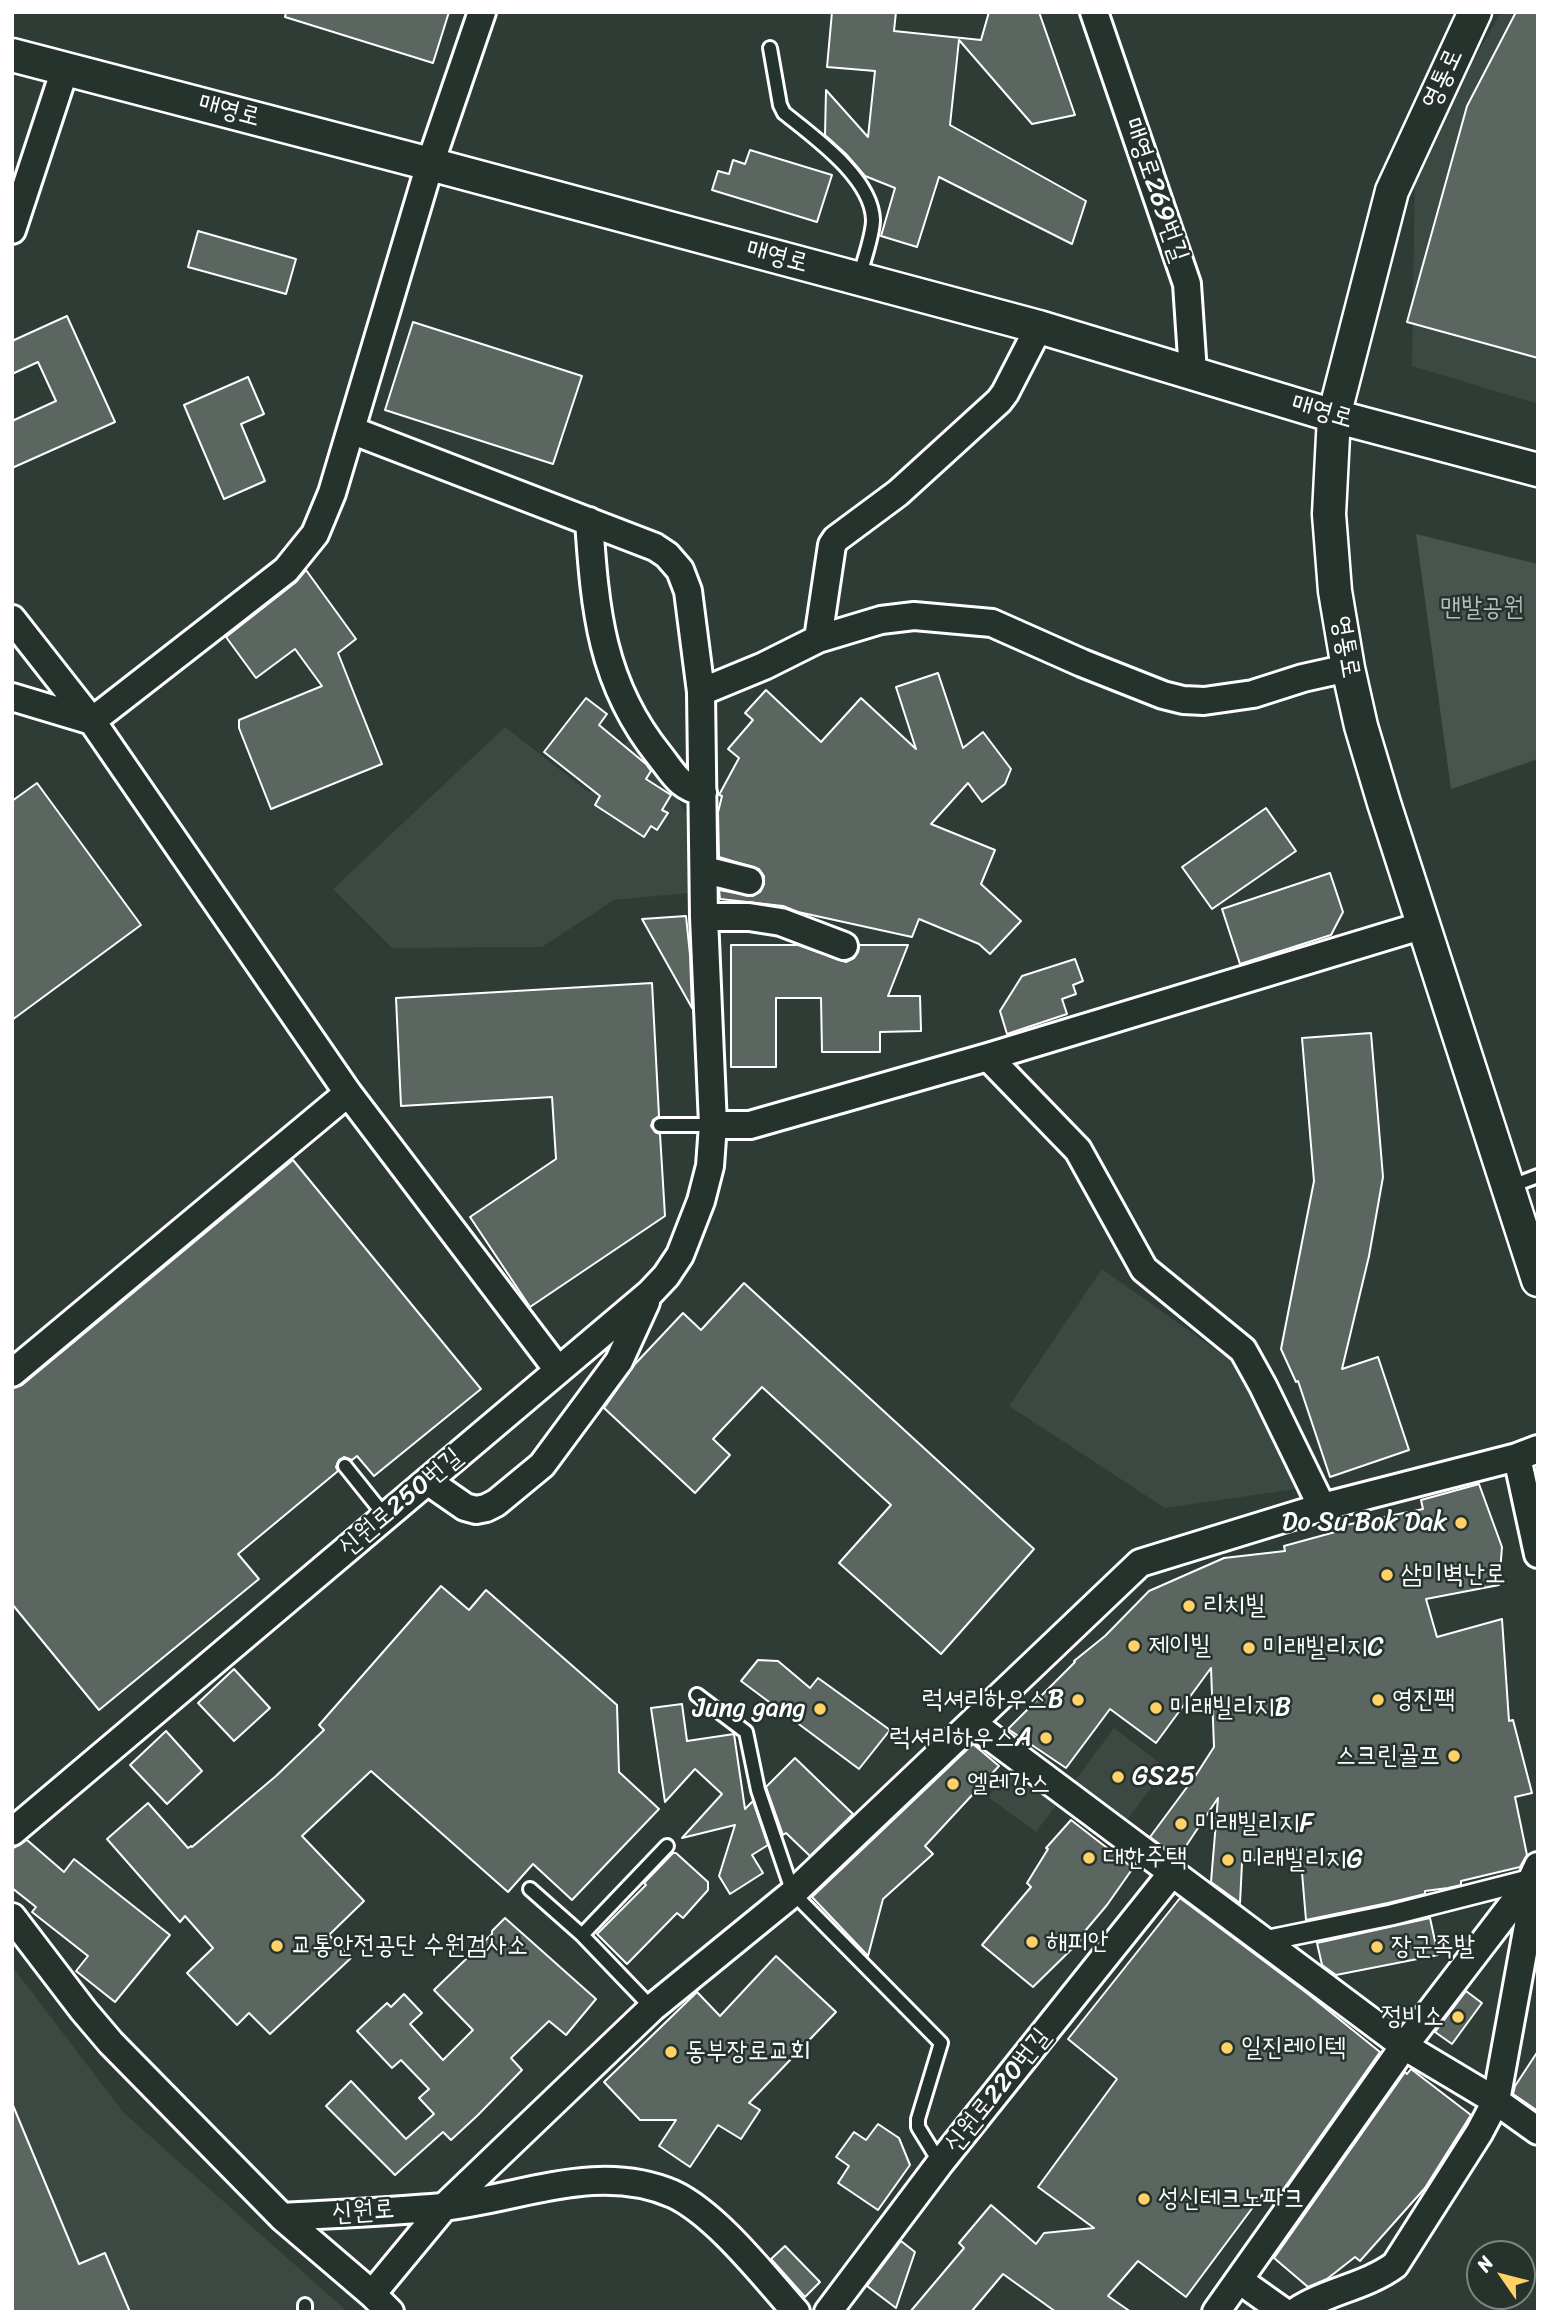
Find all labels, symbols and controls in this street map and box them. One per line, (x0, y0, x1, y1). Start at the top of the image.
street label: 영통로 (1416, 44, 1470, 114)
street label: 매영로 (195, 88, 263, 134)
street label: 매영로269번길 (1116, 114, 1194, 266)
street label: 매영로 (743, 234, 811, 280)
street label: 매영로 (1288, 388, 1356, 436)
park label: 맨발공원 (1440, 592, 1524, 624)
street label: 영통로 (1324, 613, 1366, 681)
street label: 신원로250번길 (333, 1442, 469, 1564)
place label: Do Su Bok Dak (1282, 1507, 1447, 1539)
marker: Do Su Bok Dak (1453, 1515, 1469, 1531)
place label: 삼미벽난로 (1401, 1559, 1506, 1591)
marker: 삼미벽난로 (1379, 1567, 1395, 1583)
place label: 리치빌 (1203, 1590, 1266, 1622)
marker: 리치빌 (1181, 1598, 1197, 1614)
place label: 제이빌 (1148, 1630, 1211, 1662)
place label: 미래빌리지C (1263, 1632, 1384, 1664)
marker: 제이빌 (1126, 1638, 1142, 1654)
marker: 미래빌리지C (1241, 1640, 1257, 1656)
place label: 럭셔리하우스B (922, 1684, 1064, 1716)
place label: 영진팩 (1392, 1684, 1455, 1716)
marker: 럭셔리하우스B (1070, 1692, 1086, 1708)
place label: 미래빌리지B (1170, 1692, 1291, 1724)
marker: 영진팩 (1370, 1692, 1386, 1708)
place label: Jung gang (693, 1693, 806, 1725)
marker: 미래빌리지B (1148, 1700, 1164, 1716)
marker: Jung gang (812, 1701, 828, 1717)
place label: 럭셔리하우스A (889, 1722, 1032, 1754)
marker: 럭셔리하우스A (1038, 1730, 1054, 1746)
place label: 스크린골프 (1335, 1740, 1440, 1772)
marker: 스크린골프 (1446, 1748, 1462, 1764)
place label: GS25 (1132, 1761, 1195, 1793)
place label: 엘레강스 (967, 1768, 1051, 1800)
marker: GS25 (1110, 1769, 1126, 1785)
marker: 엘레강스 (945, 1776, 961, 1792)
place label: 미래빌리지F (1195, 1808, 1314, 1840)
marker: 미래빌리지F (1173, 1816, 1189, 1832)
place label: 대한주택 (1103, 1842, 1187, 1874)
place label: 미래빌리지G (1242, 1844, 1363, 1876)
marker: 대한주택 (1081, 1850, 1097, 1866)
marker: 미래빌리지G (1220, 1852, 1236, 1868)
place label: 해피안 (1046, 1926, 1109, 1958)
place label: 교통안전공단 수원검사소 (291, 1930, 528, 1962)
place label: 장군족발 (1391, 1931, 1475, 1963)
marker: 해피안 (1024, 1934, 1040, 1950)
marker: 교통안전공단 수원검사소 (269, 1938, 285, 1954)
marker: 장군족발 (1369, 1939, 1385, 1955)
place label: 정비소 (1381, 2001, 1444, 2033)
marker: 정비소 (1450, 2009, 1466, 2025)
street label: 신원로220번길 (938, 2022, 1058, 2160)
place label: 일진레이텍 (1241, 2032, 1346, 2064)
place label: 동부장로교회 (685, 2036, 811, 2068)
marker: 일진레이텍 (1219, 2040, 1235, 2056)
marker: 동부장로교회 (663, 2044, 679, 2060)
place label: 성신테크노파크 (1158, 2183, 1304, 2215)
marker: 성신테크노파크 (1136, 2191, 1152, 2207)
street label: 신원로 (331, 2194, 395, 2230)
north arrow (1466, 2240, 1536, 2310)
text: N (1468, 2249, 1502, 2279)

